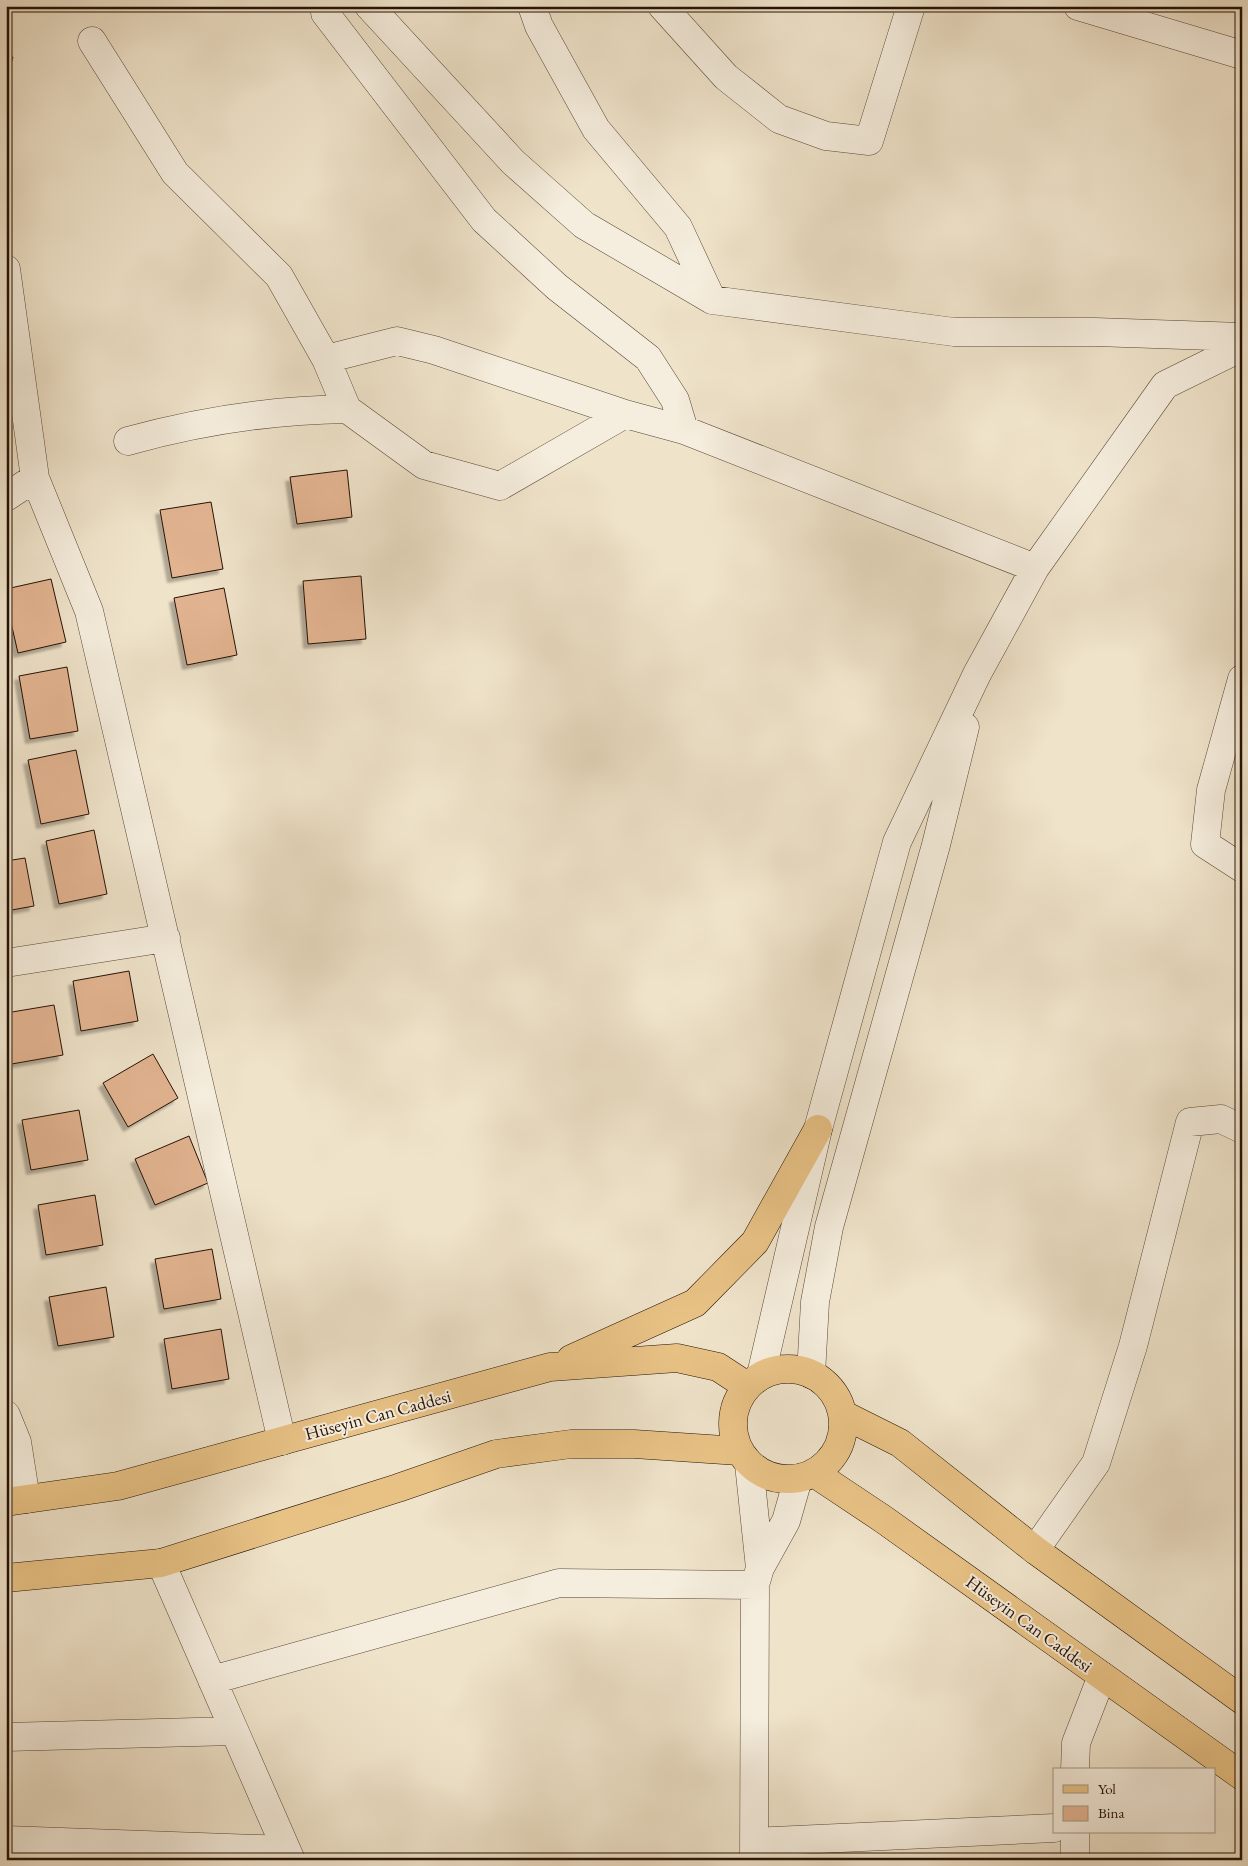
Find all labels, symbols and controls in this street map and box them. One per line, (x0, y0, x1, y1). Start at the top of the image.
street label: Hüseyin Can Caddesi (302, 1384, 454, 1445)
street label: Hüseyin Can Caddesi (962, 1570, 1098, 1678)
legend (1053, 1768, 1216, 1834)
text: Yol (1098, 1779, 1116, 1798)
text: Bina (1098, 1803, 1124, 1822)

